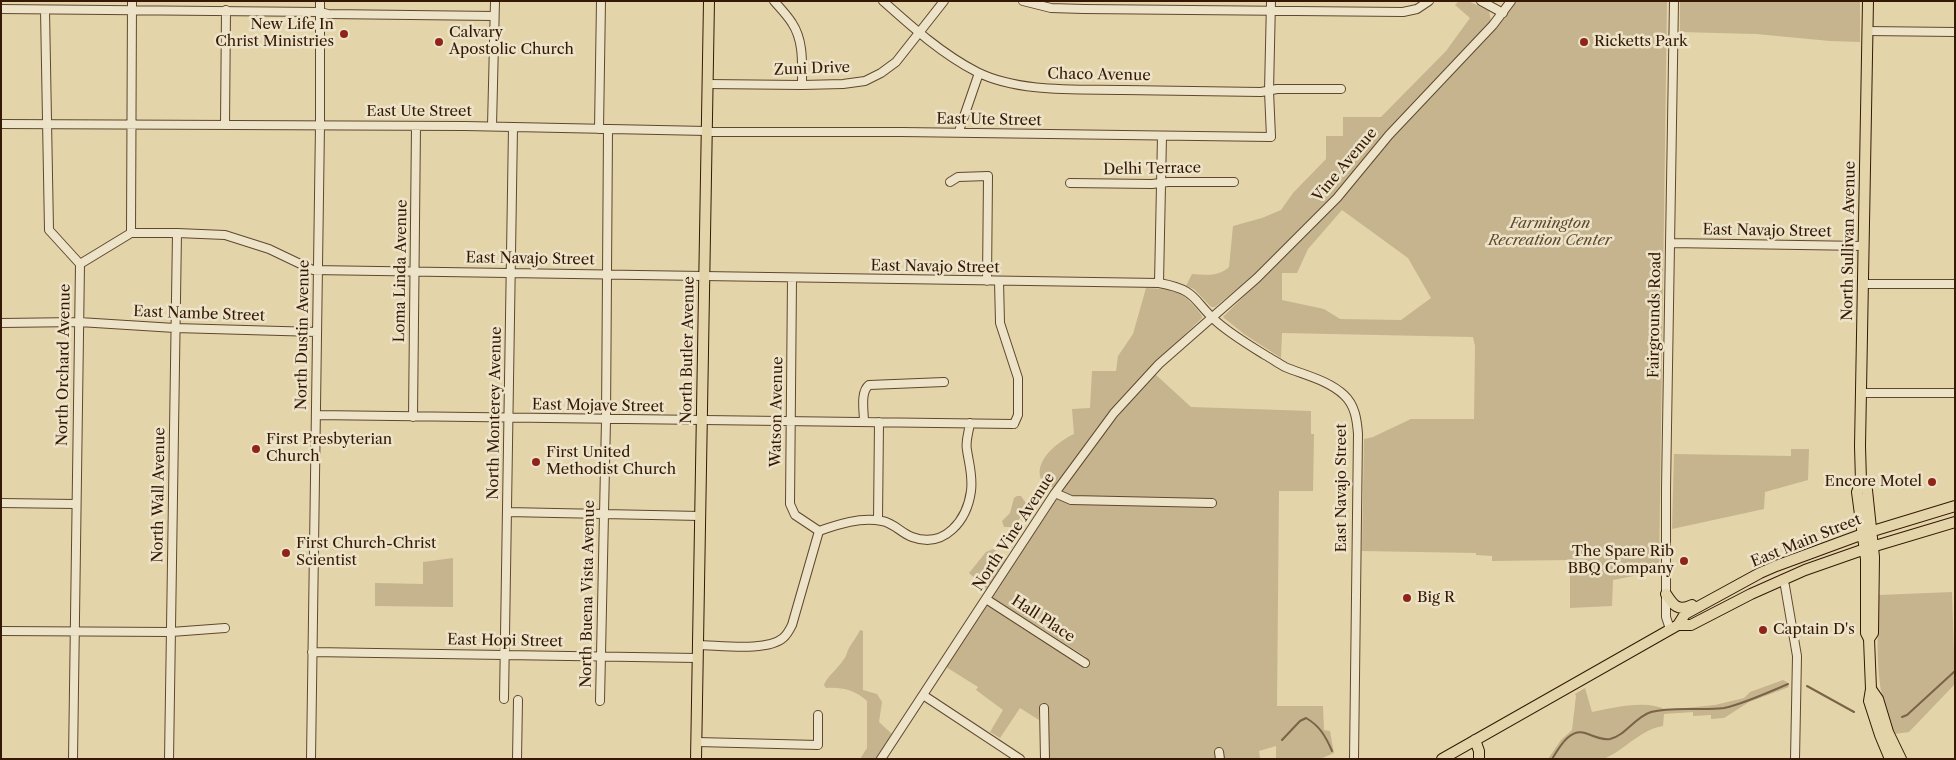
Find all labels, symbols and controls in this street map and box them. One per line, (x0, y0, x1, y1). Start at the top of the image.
place label: New Life In Christ Ministries (215, 16, 334, 51)
place label: Calvary Apostolic Church (449, 24, 574, 59)
marker: New Life In Christ Ministries (338, 28, 350, 40)
place label: Ricketts Park (1594, 33, 1688, 51)
marker: Calvary Apostolic Church (433, 36, 445, 48)
marker: Ricketts Park (1578, 36, 1590, 48)
street label: Zuni Drive (774, 59, 850, 79)
street label: Chaco Avenue (1047, 65, 1151, 85)
street label: East Ute Street (366, 103, 472, 121)
street label: East Ute Street (936, 110, 1042, 130)
street label: Vine Avenue (1309, 125, 1381, 205)
street label: Delhi Terrace (1103, 159, 1201, 179)
street label: North Sullivan Avenue (1839, 161, 1859, 321)
street label: Loma Linda Avenue (391, 199, 411, 343)
park label: Farmington Recreation Center (1488, 215, 1612, 250)
street label: East Navajo Street (1702, 221, 1832, 241)
street label: East Navajo Street (465, 249, 595, 269)
street label: Fairgrounds Road (1645, 252, 1665, 378)
street label: East Navajo Street (870, 257, 1000, 277)
street label: North Dustin Avenue (293, 260, 313, 410)
street label: North Butler Avenue (678, 276, 698, 424)
street label: North Orchard Avenue (54, 284, 74, 446)
street label: East Nambe Street (133, 303, 265, 325)
street label: North Monterey Avenue (484, 326, 506, 500)
street label: Watson Avenue (767, 356, 787, 468)
street label: East Mojave Street (532, 396, 664, 416)
street label: East Navajo Street (1333, 423, 1351, 553)
street label: North Wall Avenue (149, 427, 169, 563)
place label: First Presbyterian Church (266, 431, 392, 466)
marker: First Presbyterian Church (250, 443, 262, 455)
place label: First United Methodist Church (546, 444, 676, 479)
marker: First United Methodist Church (530, 456, 542, 468)
street label: North Vine Avenue (969, 470, 1059, 594)
place label: Encore Motel (1825, 473, 1922, 491)
marker: Encore Motel (1926, 476, 1938, 488)
street label: North Buena Vista Avenue (577, 500, 599, 688)
street label: East Main Street (1748, 511, 1864, 571)
place label: First Church-Christ Scientist (296, 535, 436, 570)
place label: The Spare Rib BBQ Company (1567, 543, 1674, 578)
marker: First Church-Christ Scientist (280, 547, 292, 559)
marker: The Spare Rib BBQ Company (1678, 555, 1690, 567)
place label: Big R (1417, 589, 1455, 607)
street label: Hall Place (1008, 592, 1078, 646)
marker: Big R (1401, 592, 1413, 604)
place label: Captain D's (1773, 621, 1855, 639)
marker: Captain D's (1757, 624, 1769, 636)
street label: East Hopi Street (447, 631, 563, 651)

